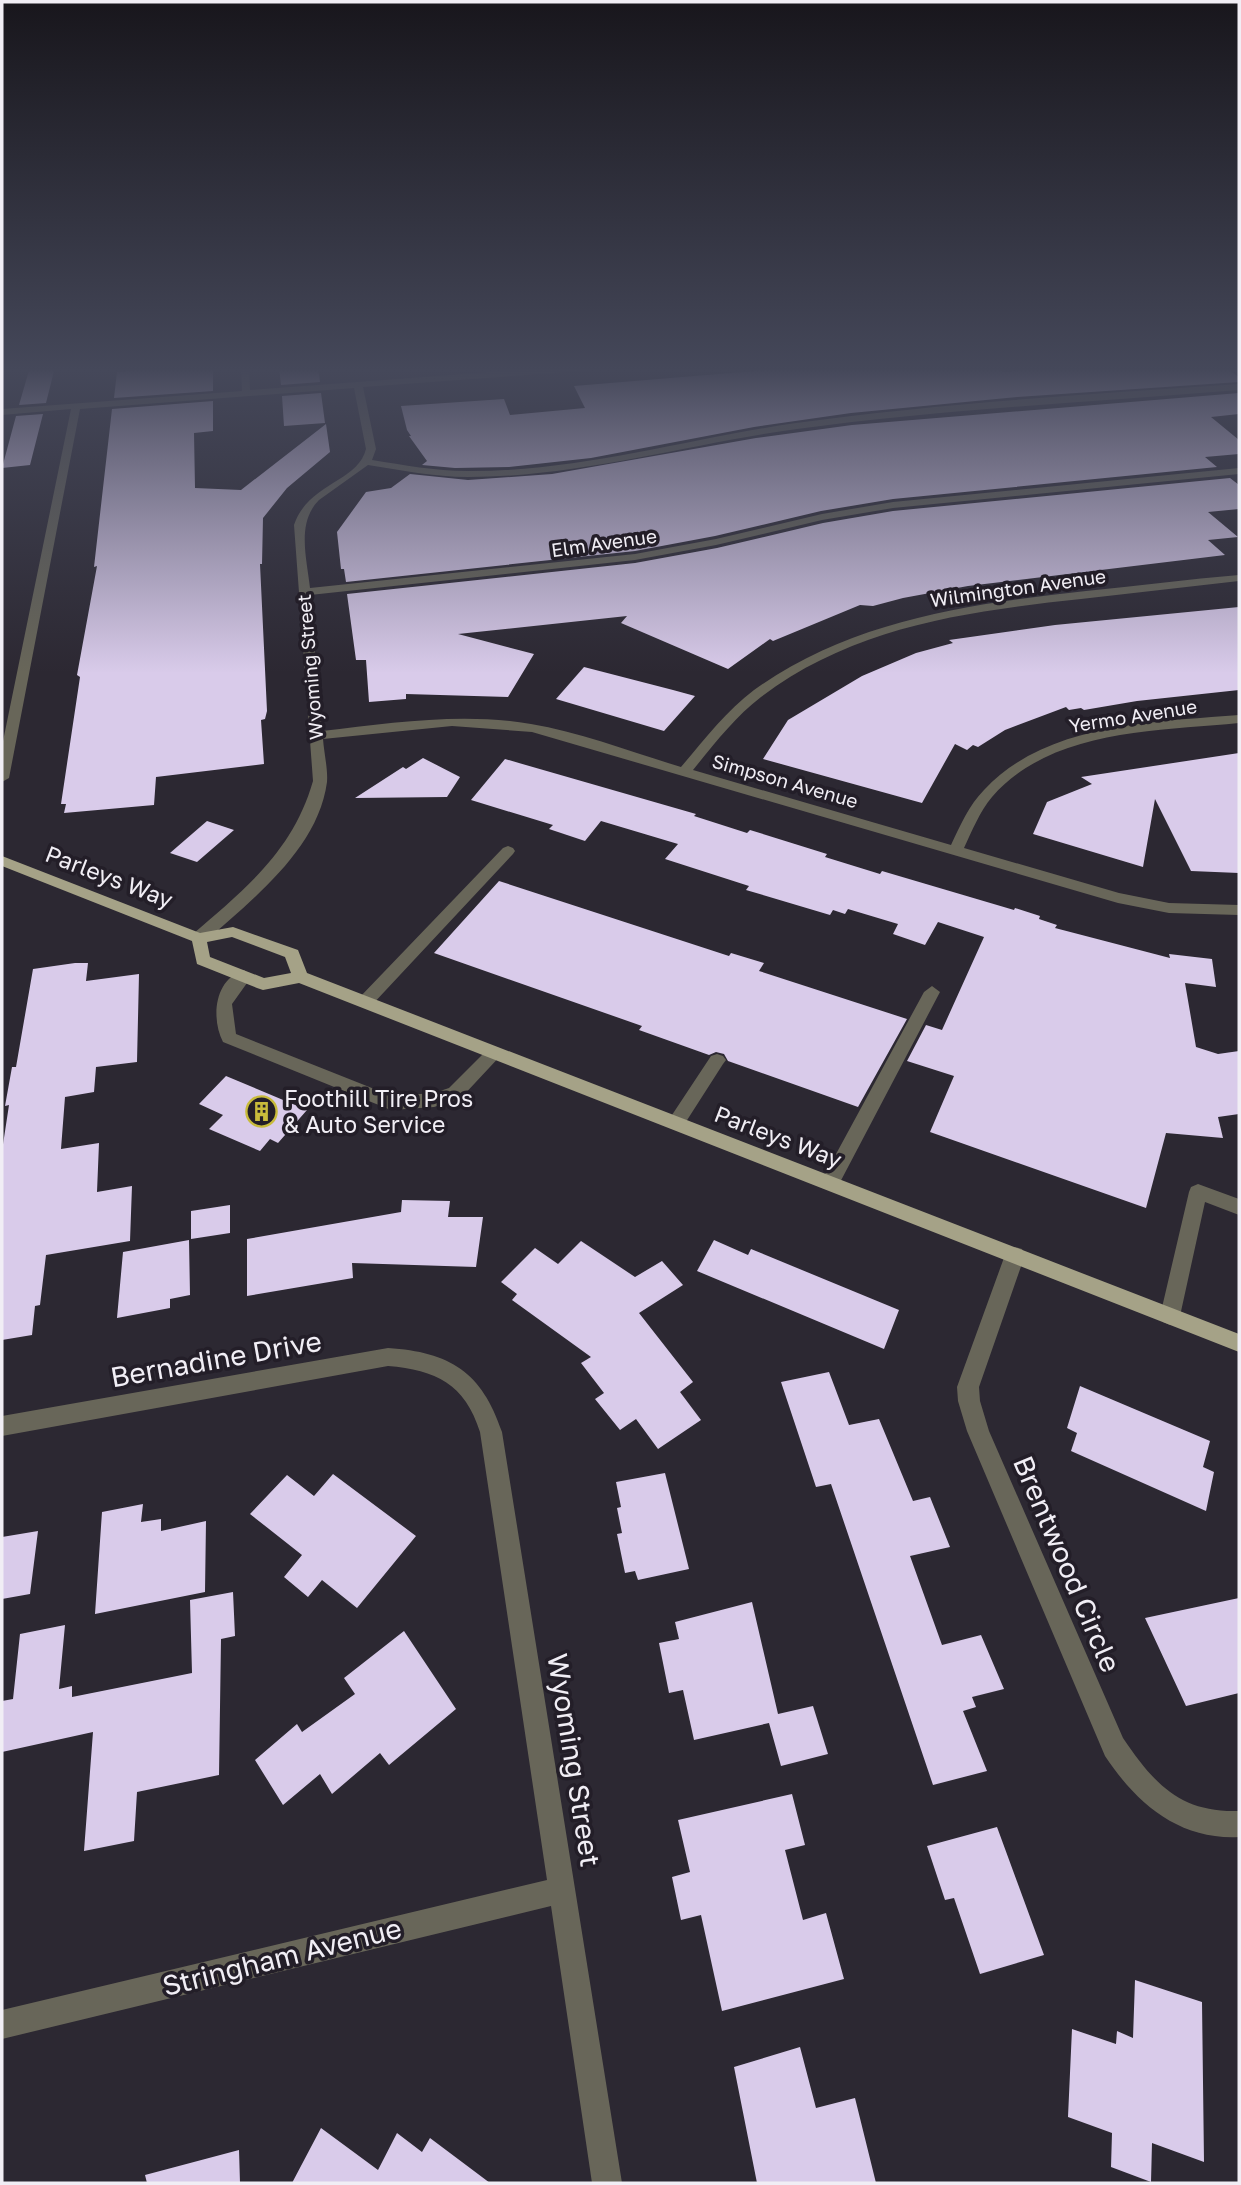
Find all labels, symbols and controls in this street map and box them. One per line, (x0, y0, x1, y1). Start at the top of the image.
street label: Elm Avenue (550, 524, 658, 561)
street label: Wilmington Avenue (929, 564, 1107, 611)
street label: Wyoming Street (292, 593, 327, 741)
street label: Yermo Avenue (1067, 694, 1198, 737)
street label: Simpson Avenue (710, 749, 861, 812)
street label: Parleys Way (42, 839, 177, 913)
place label: Foothill Tire Pros & Auto Service (284, 1084, 473, 1138)
building icon: Foothill Tire Pros & Auto Service (244, 1095, 278, 1129)
street label: Parleys Way (711, 1099, 846, 1173)
street label: Bernadine Drive (108, 1324, 324, 1393)
street label: Brentwood Circle (1007, 1451, 1128, 1677)
street label: Wyoming Street (541, 1651, 608, 1869)
street label: Stringham Avenue (159, 1911, 405, 2002)

